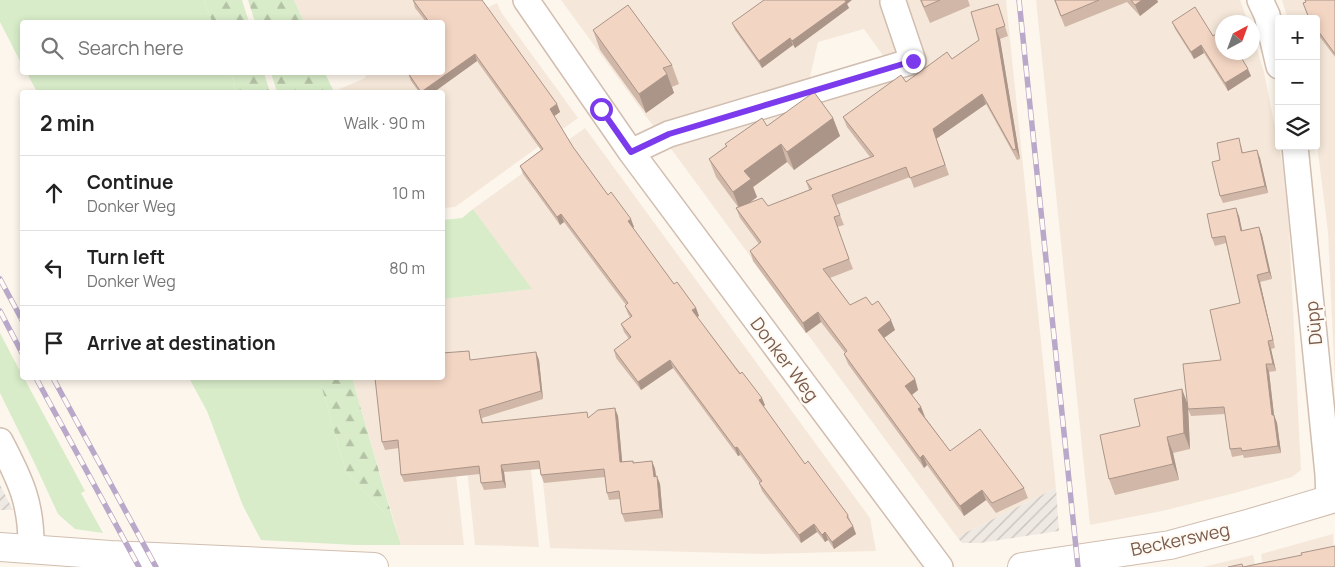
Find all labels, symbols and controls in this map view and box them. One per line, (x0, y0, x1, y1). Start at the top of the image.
north arrow (1215, 15, 1260, 60)
map controls (1275, 15, 1320, 150)
button: + (1275, 15, 1320, 60)
search box (20, 20, 445, 75)
icon: search (38, 34, 66, 62)
text: Search here (78, 35, 184, 61)
route end (902, 50, 925, 73)
button: − (1275, 60, 1320, 105)
route start (590, 98, 613, 121)
button: layers (1275, 105, 1320, 150)
text: 2 min (40, 109, 95, 137)
text: Walk · 90 m (344, 112, 425, 134)
text: Continue (87, 169, 173, 195)
icon: ahead (40, 179, 68, 207)
text: 10 m (392, 182, 425, 204)
text: Donker Weg (87, 195, 176, 217)
text: Turn left (87, 244, 165, 270)
icon: left (40, 254, 68, 282)
text: 80 m (389, 257, 425, 279)
text: Donker Weg (87, 270, 176, 292)
street label: Düpp (1299, 300, 1327, 346)
street label: Donker Weg (745, 312, 825, 406)
icon: arrive (40, 329, 68, 357)
text: Arrive at destination (87, 330, 276, 356)
street label: Beckersweg (1128, 517, 1232, 561)

